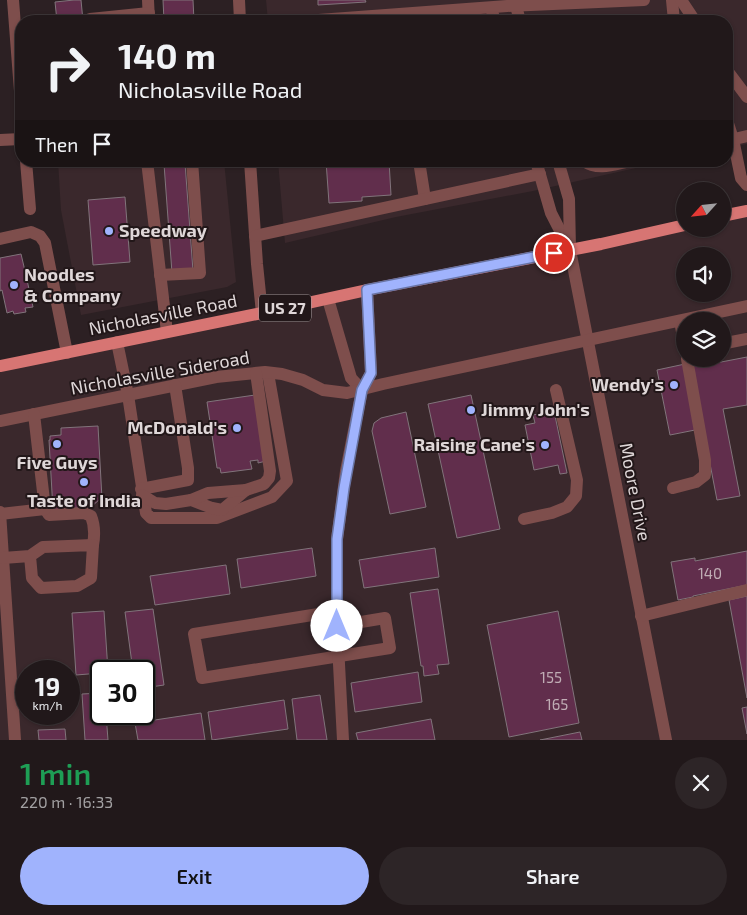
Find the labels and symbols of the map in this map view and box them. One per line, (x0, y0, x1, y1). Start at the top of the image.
north arrow (676, 182, 731, 238)
place label: Speedway (119, 219, 208, 241)
marker: Speedway (103, 225, 115, 237)
pin (533, 232, 575, 274)
place label: Noodles & Company (24, 263, 122, 306)
marker: Noodles & Company (8, 279, 20, 291)
street label: Nicholasville Road (87, 289, 239, 339)
road number: US 27 (259, 294, 311, 322)
street label: Nicholasville Sideroad (69, 345, 251, 399)
place label: Wendy's (591, 373, 664, 395)
marker: Wendy's (668, 379, 680, 391)
place label: Jimmy John's (481, 398, 590, 420)
marker: Jimmy John's (465, 404, 477, 416)
place label: McDonald's (127, 416, 227, 438)
marker: McDonald's (231, 422, 243, 434)
place label: Raising Cane's (413, 433, 535, 455)
marker: Five Guys (51, 438, 63, 450)
marker: Raising Cane's (539, 439, 551, 451)
street label: Moore Drive (616, 441, 656, 543)
place label: Five Guys (16, 451, 98, 473)
marker: Taste of India (78, 476, 90, 488)
place label: Taste of India (27, 489, 141, 511)
house number: 140 (698, 564, 722, 582)
position arrow (310, 599, 362, 651)
speed limit sign: 30 (90, 660, 155, 725)
house number: 155 (540, 668, 562, 686)
house number: 165 (546, 695, 568, 713)

